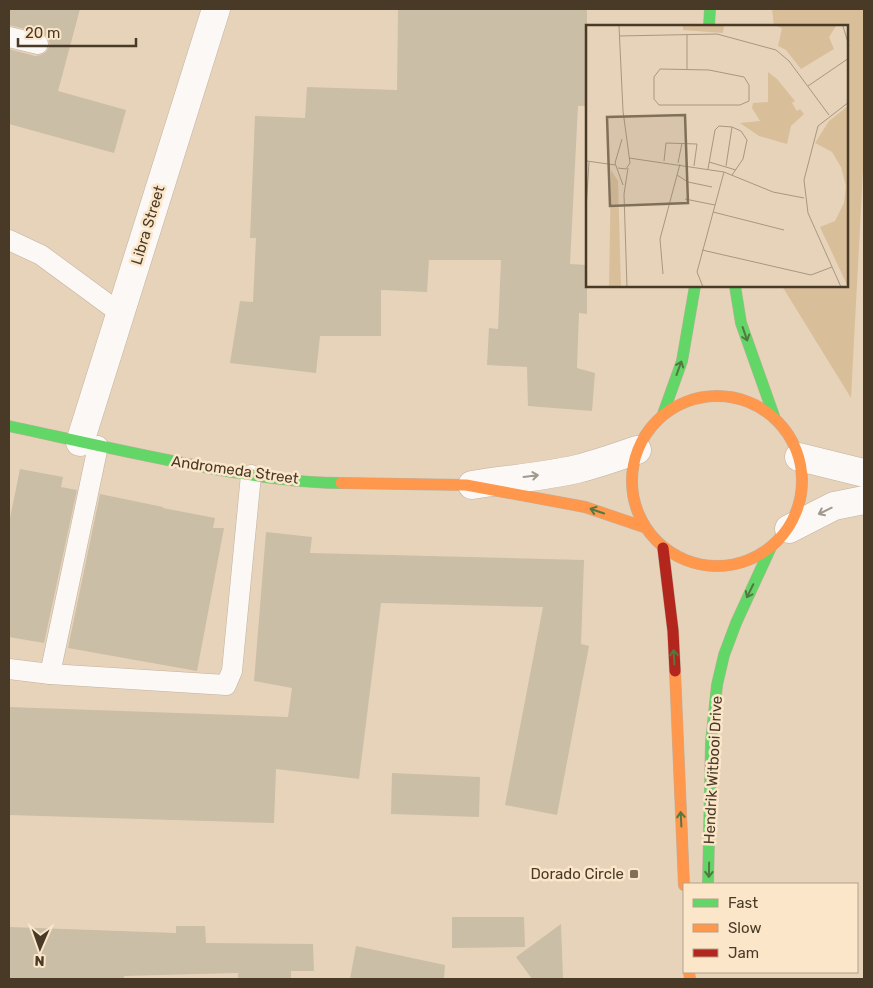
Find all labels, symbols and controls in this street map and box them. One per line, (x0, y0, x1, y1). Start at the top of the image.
scale bar (18, 15, 135, 47)
text: 20 m (25, 24, 60, 42)
inset map (586, 25, 848, 288)
street label: Libra Street (127, 183, 169, 267)
one-way arrow (741, 326, 750, 341)
one-way arrow (675, 361, 684, 377)
street label: Andromeda Street (170, 452, 300, 488)
one-way arrow (523, 471, 539, 481)
one-way arrow (590, 506, 606, 515)
one-way arrow (818, 506, 833, 516)
one-way arrow (745, 583, 754, 598)
one-way arrow (670, 649, 679, 665)
street label: Hendrik Witbooi Drive (700, 695, 726, 845)
one-way arrow (677, 811, 686, 827)
one-way arrow (704, 862, 714, 878)
place label: Dorado Circle (530, 865, 624, 883)
marker: Dorado Circle (628, 868, 640, 880)
legend (683, 883, 858, 973)
text: Fast (728, 894, 758, 912)
text: Slow (728, 919, 761, 937)
north arrow (15, 923, 65, 973)
text: Jam (728, 944, 759, 962)
text: N (34, 952, 45, 969)

